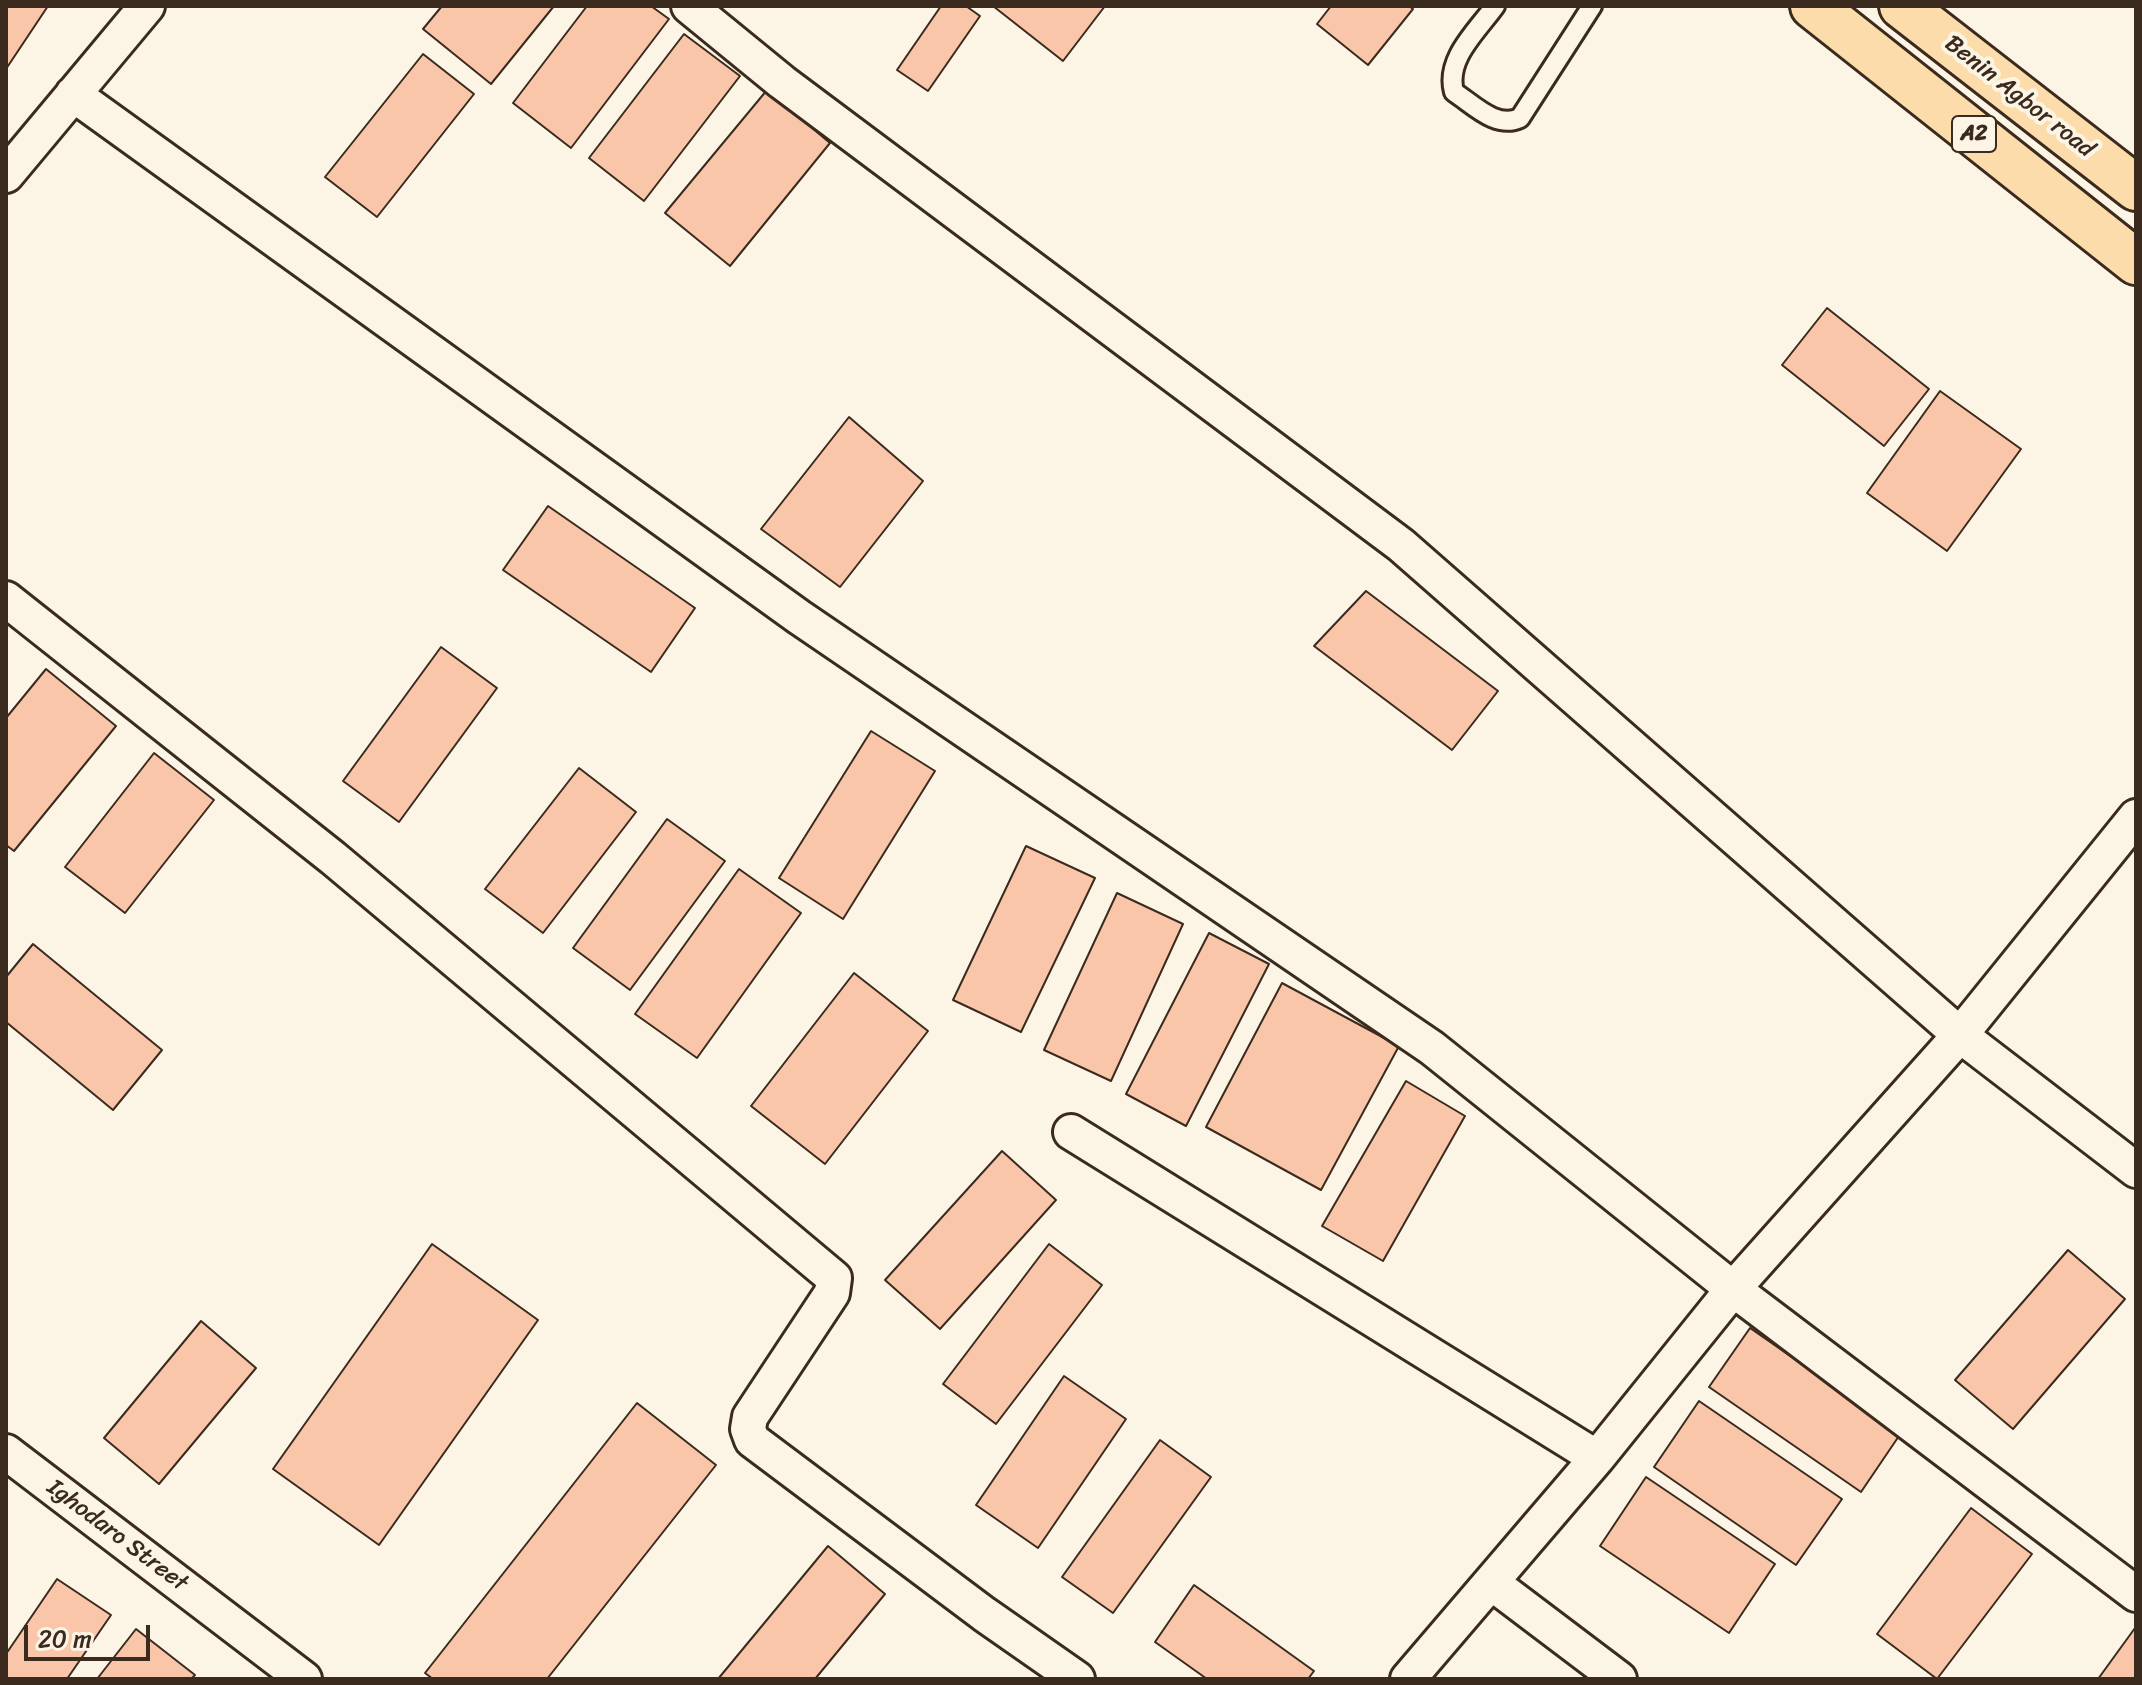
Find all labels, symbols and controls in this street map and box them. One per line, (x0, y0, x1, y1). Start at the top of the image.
street label: Benin Agbor road (1938, 30, 2100, 164)
road number: A2 (1952, 116, 1996, 152)
street label: Ighodaro Street (41, 1474, 193, 1598)
scale bar (28, 1609, 154, 1659)
text: 20 m (38, 1618, 92, 1660)

